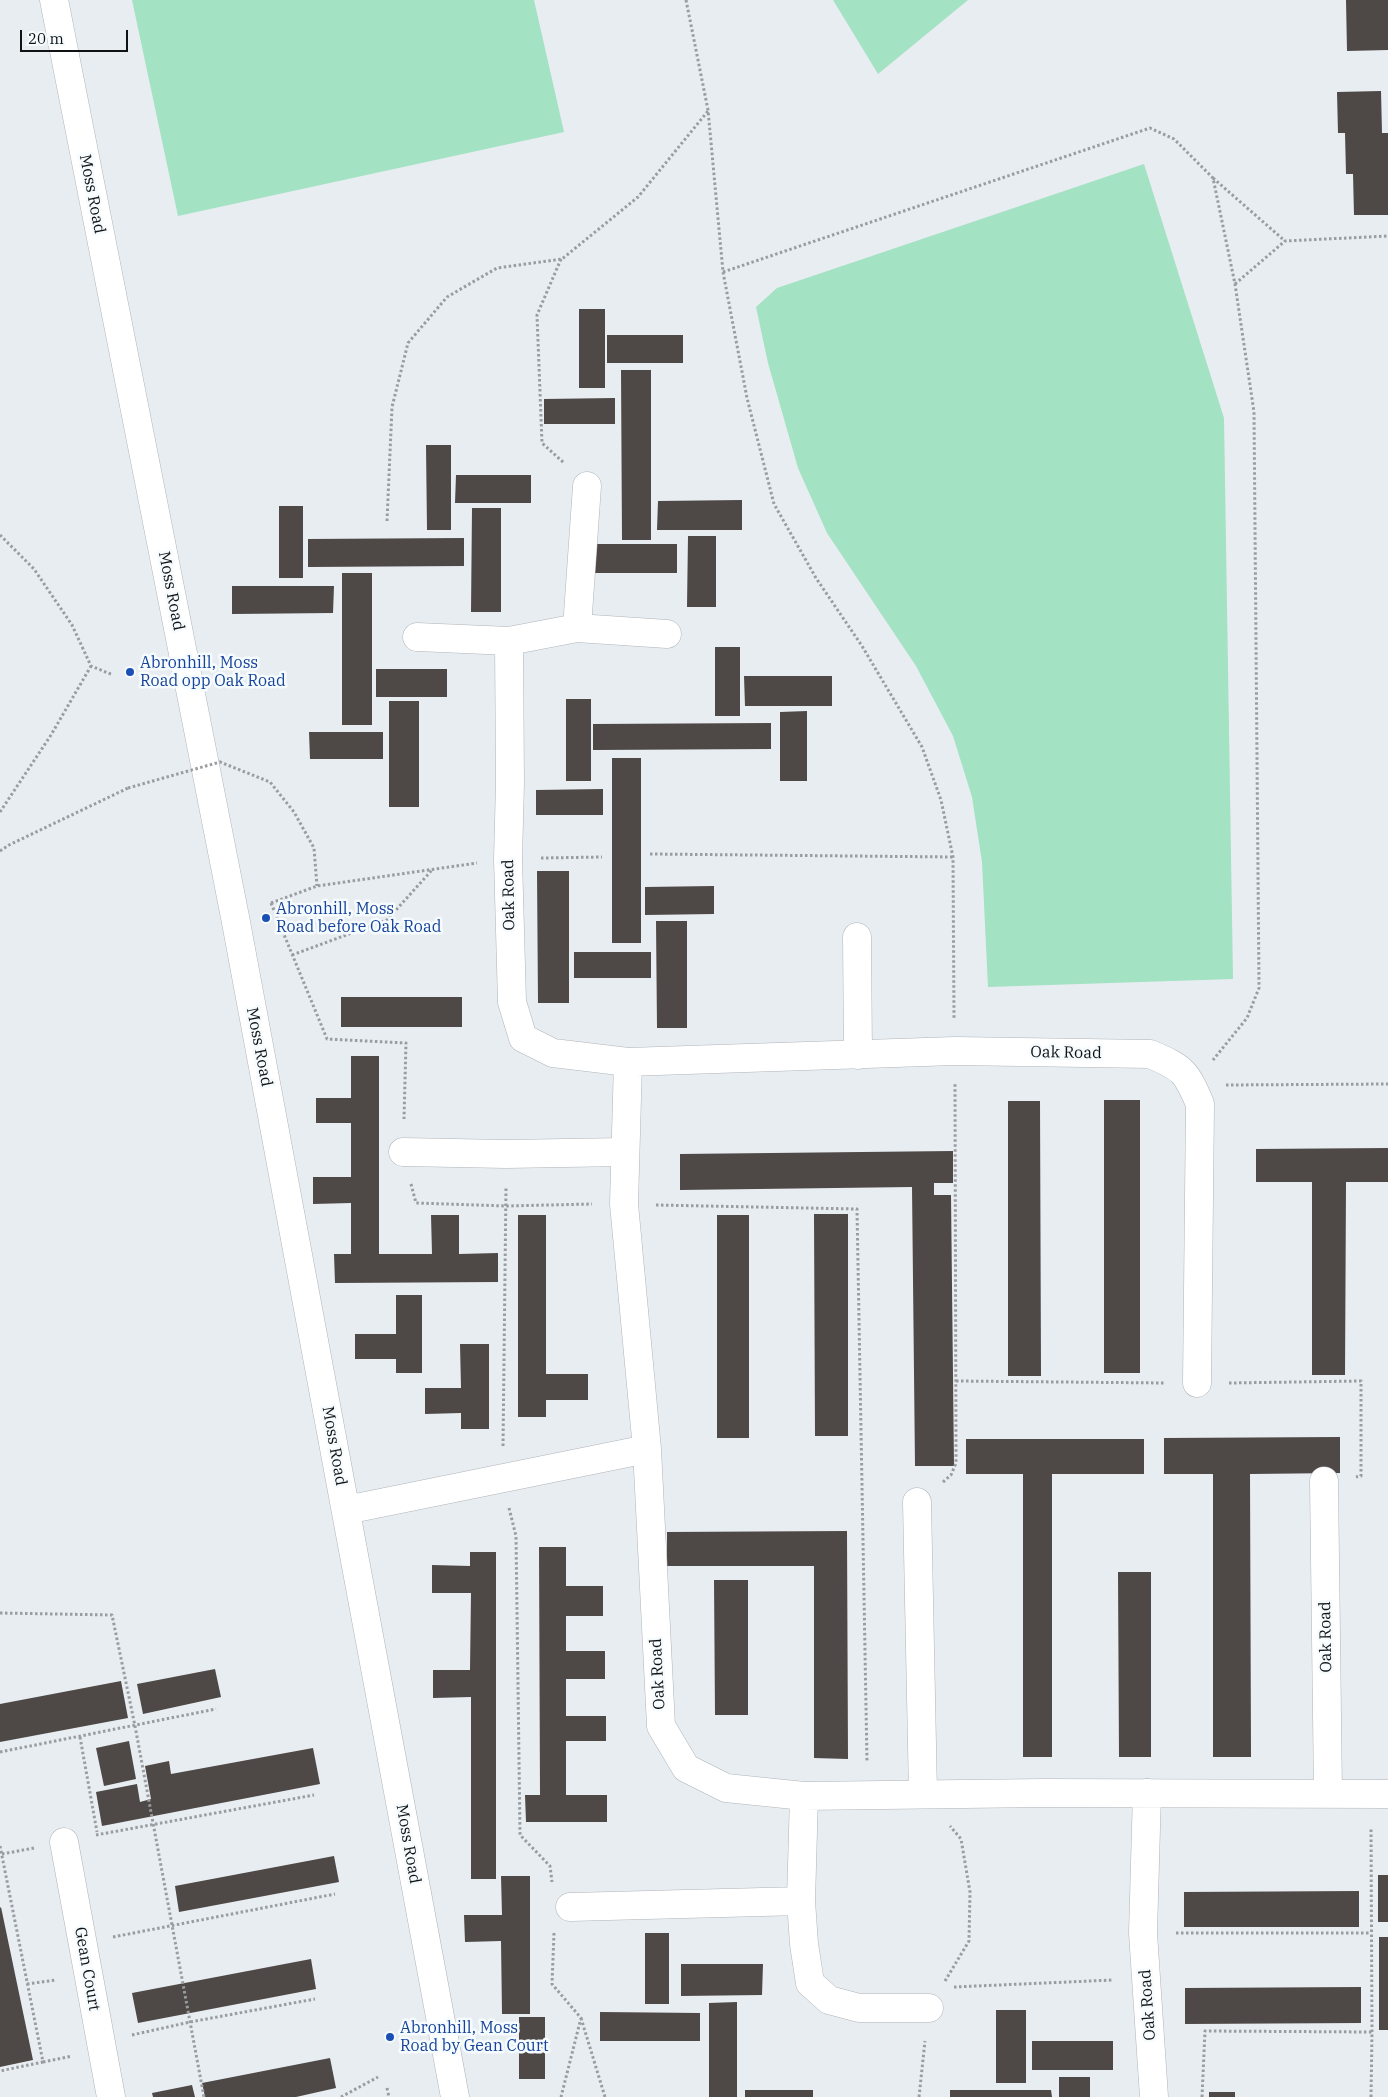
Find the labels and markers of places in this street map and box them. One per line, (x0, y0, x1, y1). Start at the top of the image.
place label: Abronhill, Moss Road opp Oak Road (140, 653, 286, 691)
marker: Abronhill, Moss Road opp Oak Road (124, 666, 136, 678)
place label: Abronhill, Moss Road before Oak Road (276, 899, 441, 937)
marker: Abronhill, Moss Road before Oak Road (260, 912, 272, 924)
place label: Abronhill, Moss Road by Gean Court (400, 2018, 549, 2056)
marker: Abronhill, Moss Road by Gean Court (384, 2031, 396, 2043)

